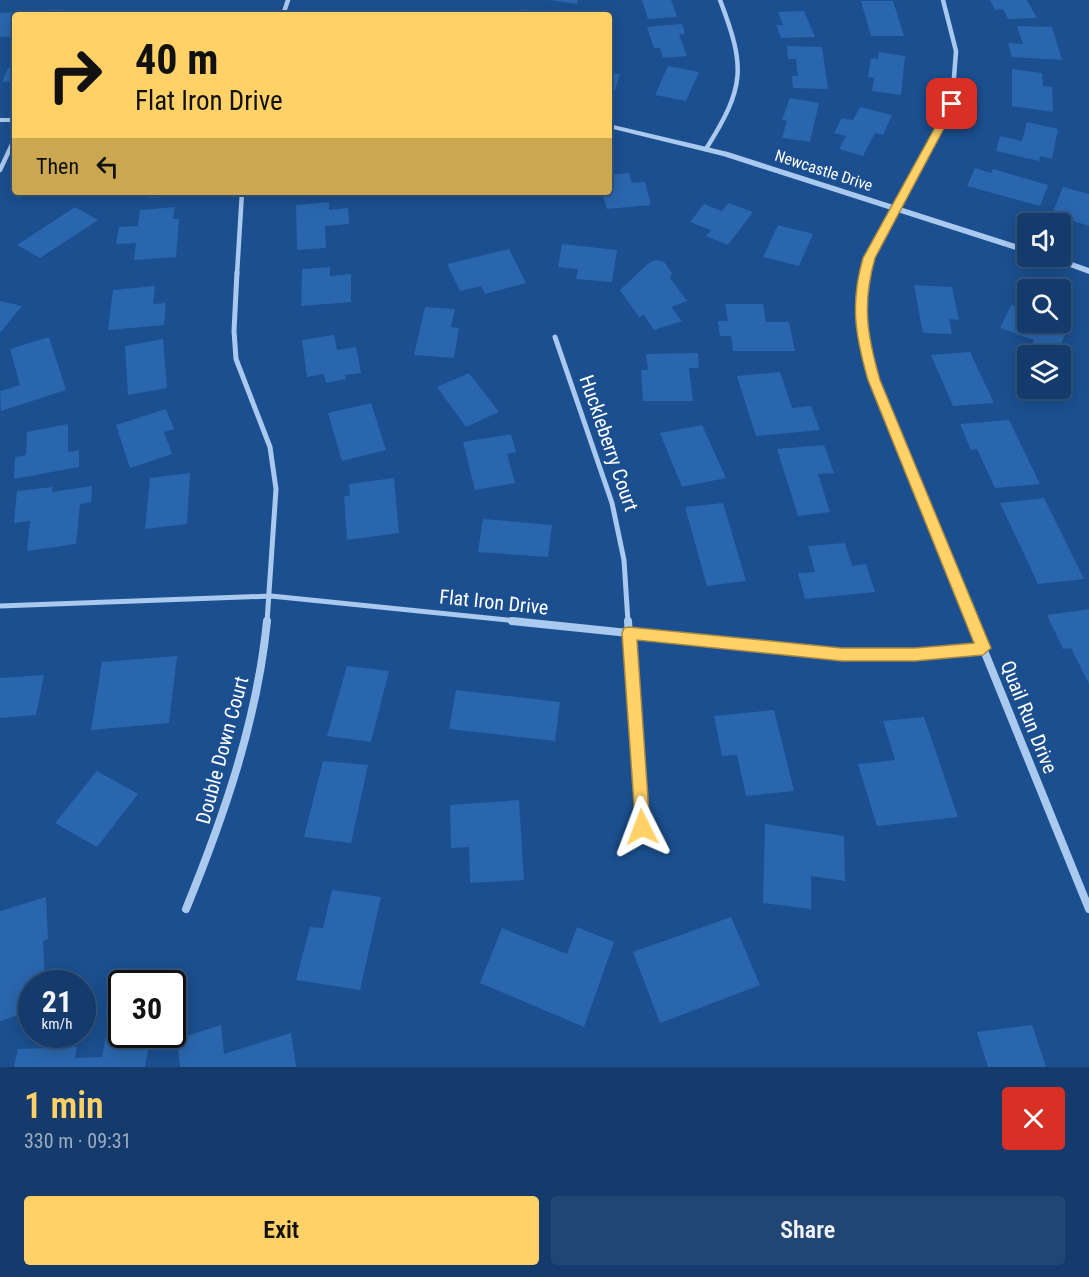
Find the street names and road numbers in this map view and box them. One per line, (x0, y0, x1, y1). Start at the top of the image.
street label: Newcastle Drive (773, 146, 875, 195)
street label: Huckleberry Court (574, 372, 644, 514)
street label: Flat Iron Drive (438, 584, 550, 620)
street label: Quail Run Drive (995, 657, 1063, 777)
street label: Double Down Court (191, 673, 253, 826)

